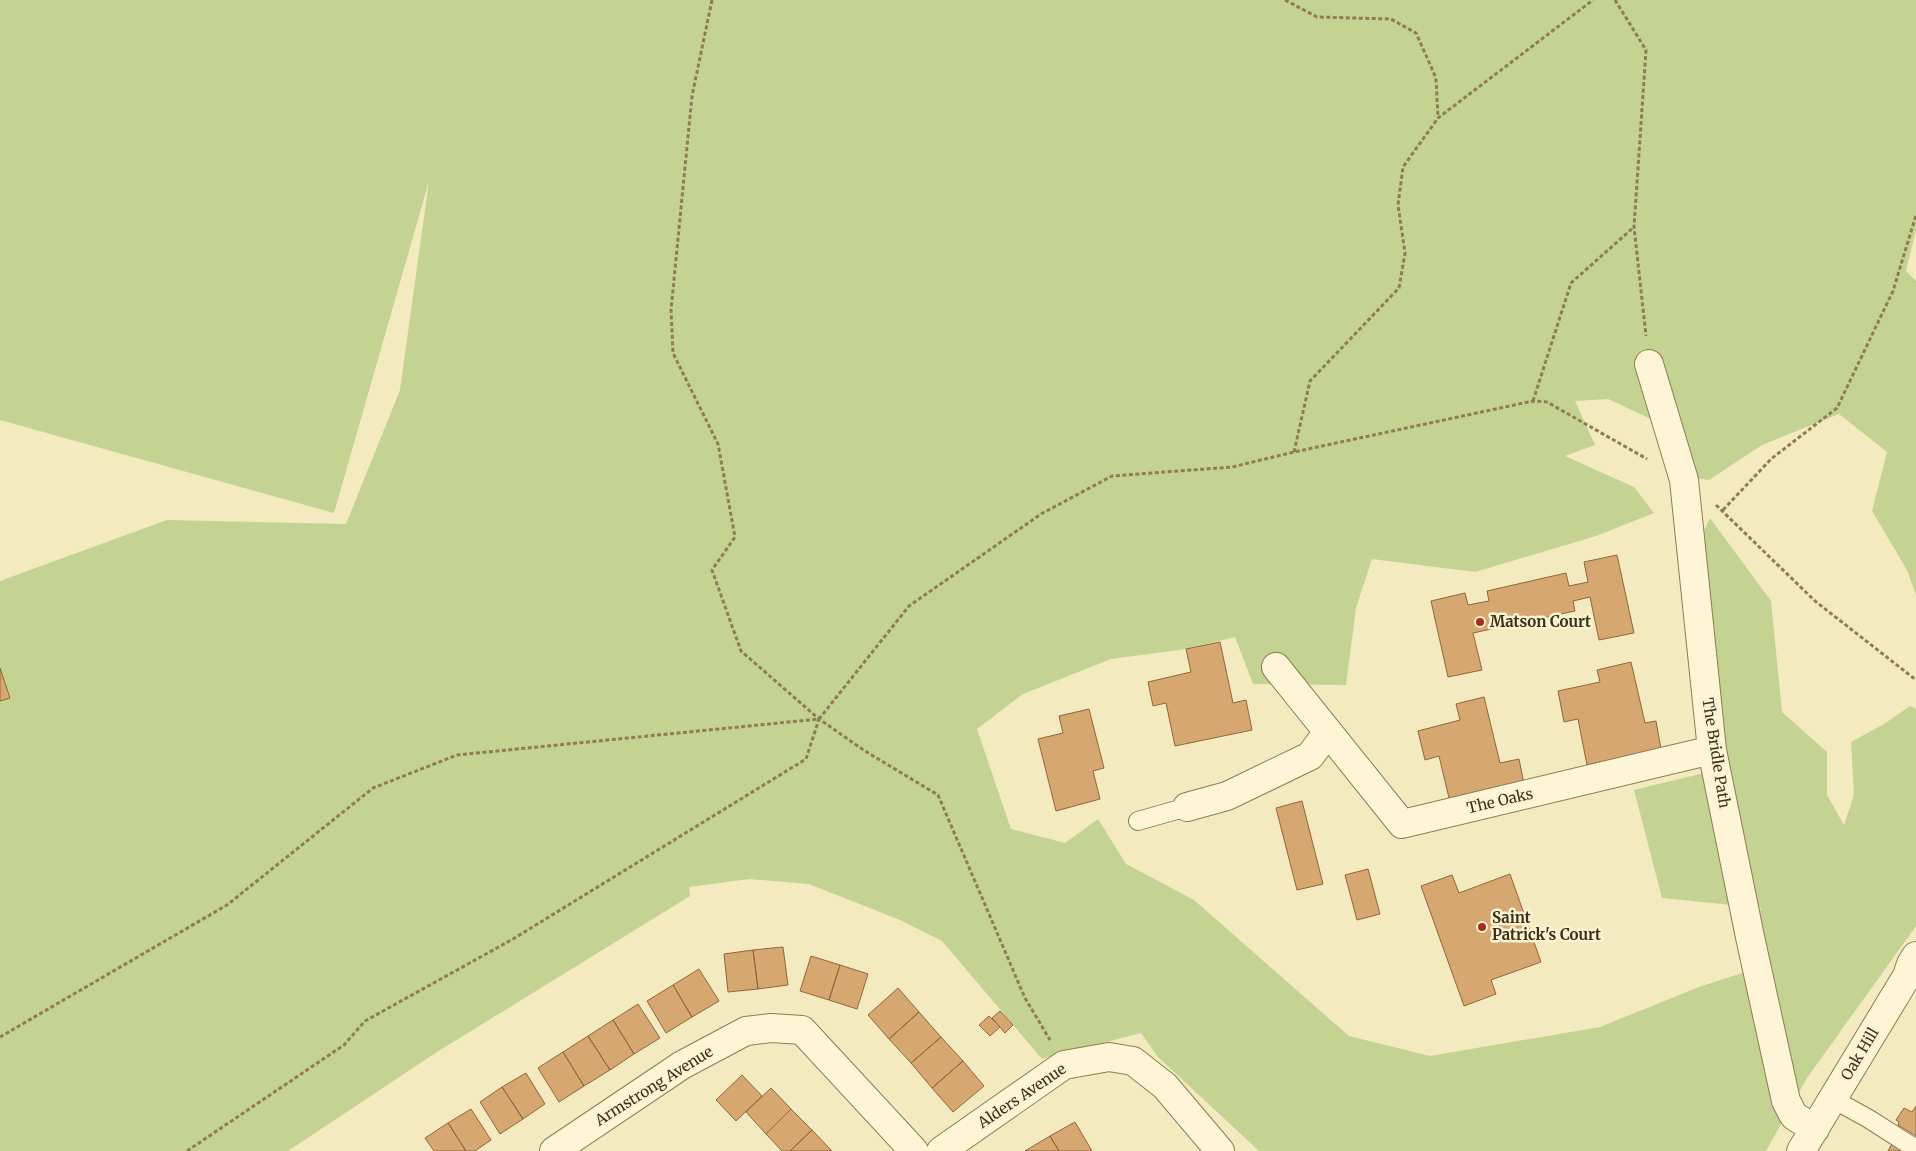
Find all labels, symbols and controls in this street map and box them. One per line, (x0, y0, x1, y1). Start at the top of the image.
place label: Matson Court (1490, 612, 1591, 631)
marker: Matson Court (1474, 616, 1486, 628)
street label: The Bridle Path (1698, 696, 1735, 810)
street label: The Oaks (1465, 784, 1535, 817)
place label: Saint Patrick's Court (1492, 908, 1601, 944)
marker: Saint Patrick's Court (1476, 921, 1488, 933)
street label: Oak Hill (1836, 1024, 1883, 1084)
street label: Armstrong Avenue (590, 1041, 716, 1130)
street label: Alders Avenue (973, 1059, 1070, 1133)

